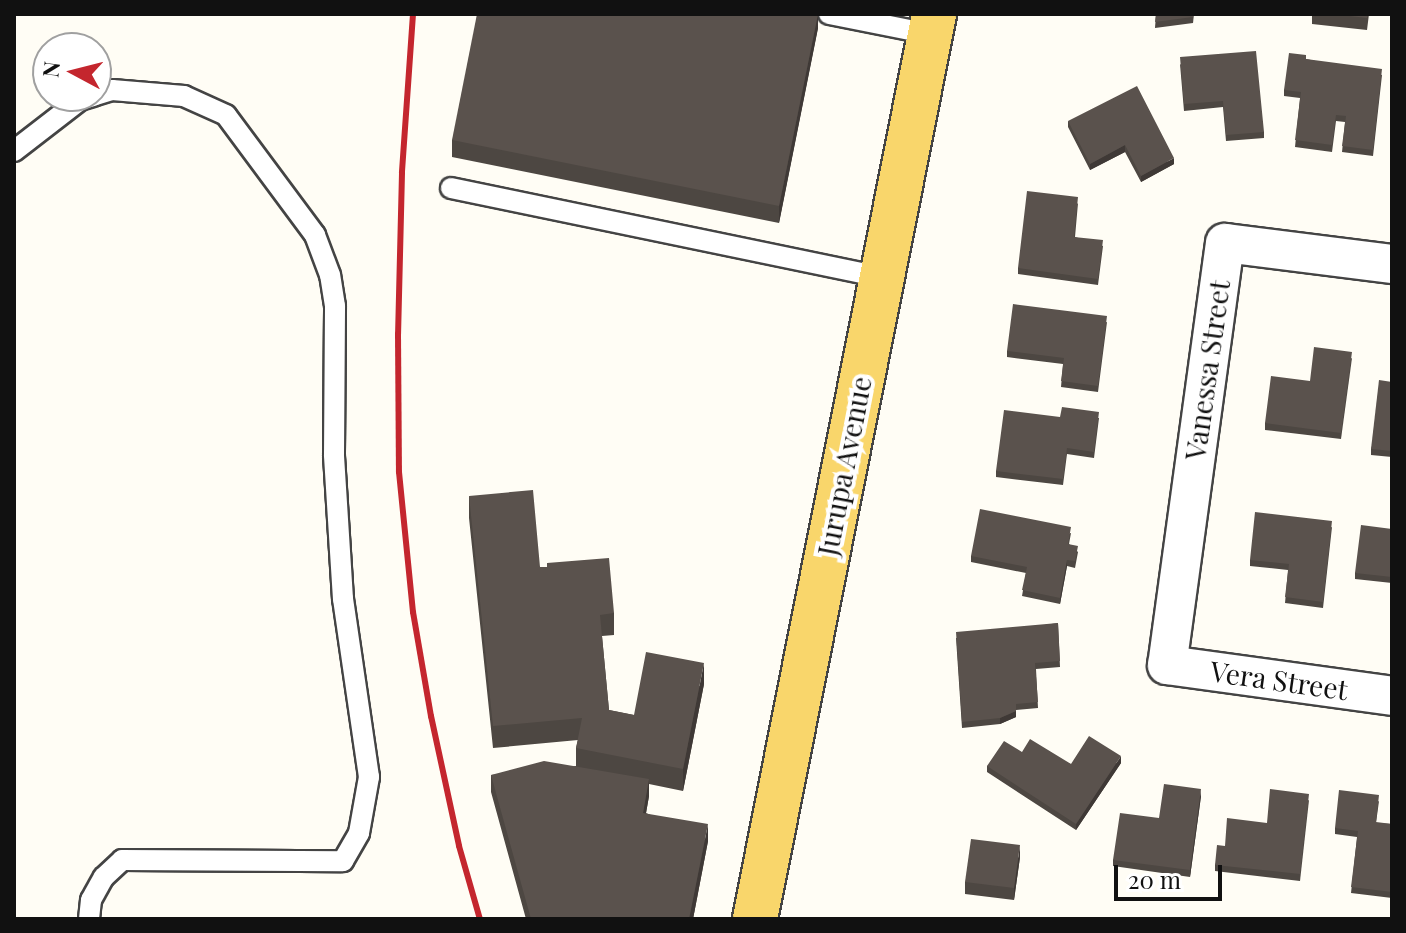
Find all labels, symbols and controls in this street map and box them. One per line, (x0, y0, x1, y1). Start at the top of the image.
north arrow (32, 32, 112, 112)
text: N (34, 60, 66, 79)
street label: Vanessa Street (1178, 278, 1236, 462)
street label: Jurupa Avenue (810, 373, 878, 559)
street label: Vera Street (1208, 654, 1350, 706)
scale bar (1118, 849, 1226, 899)
text: 20 m (1128, 863, 1181, 895)

